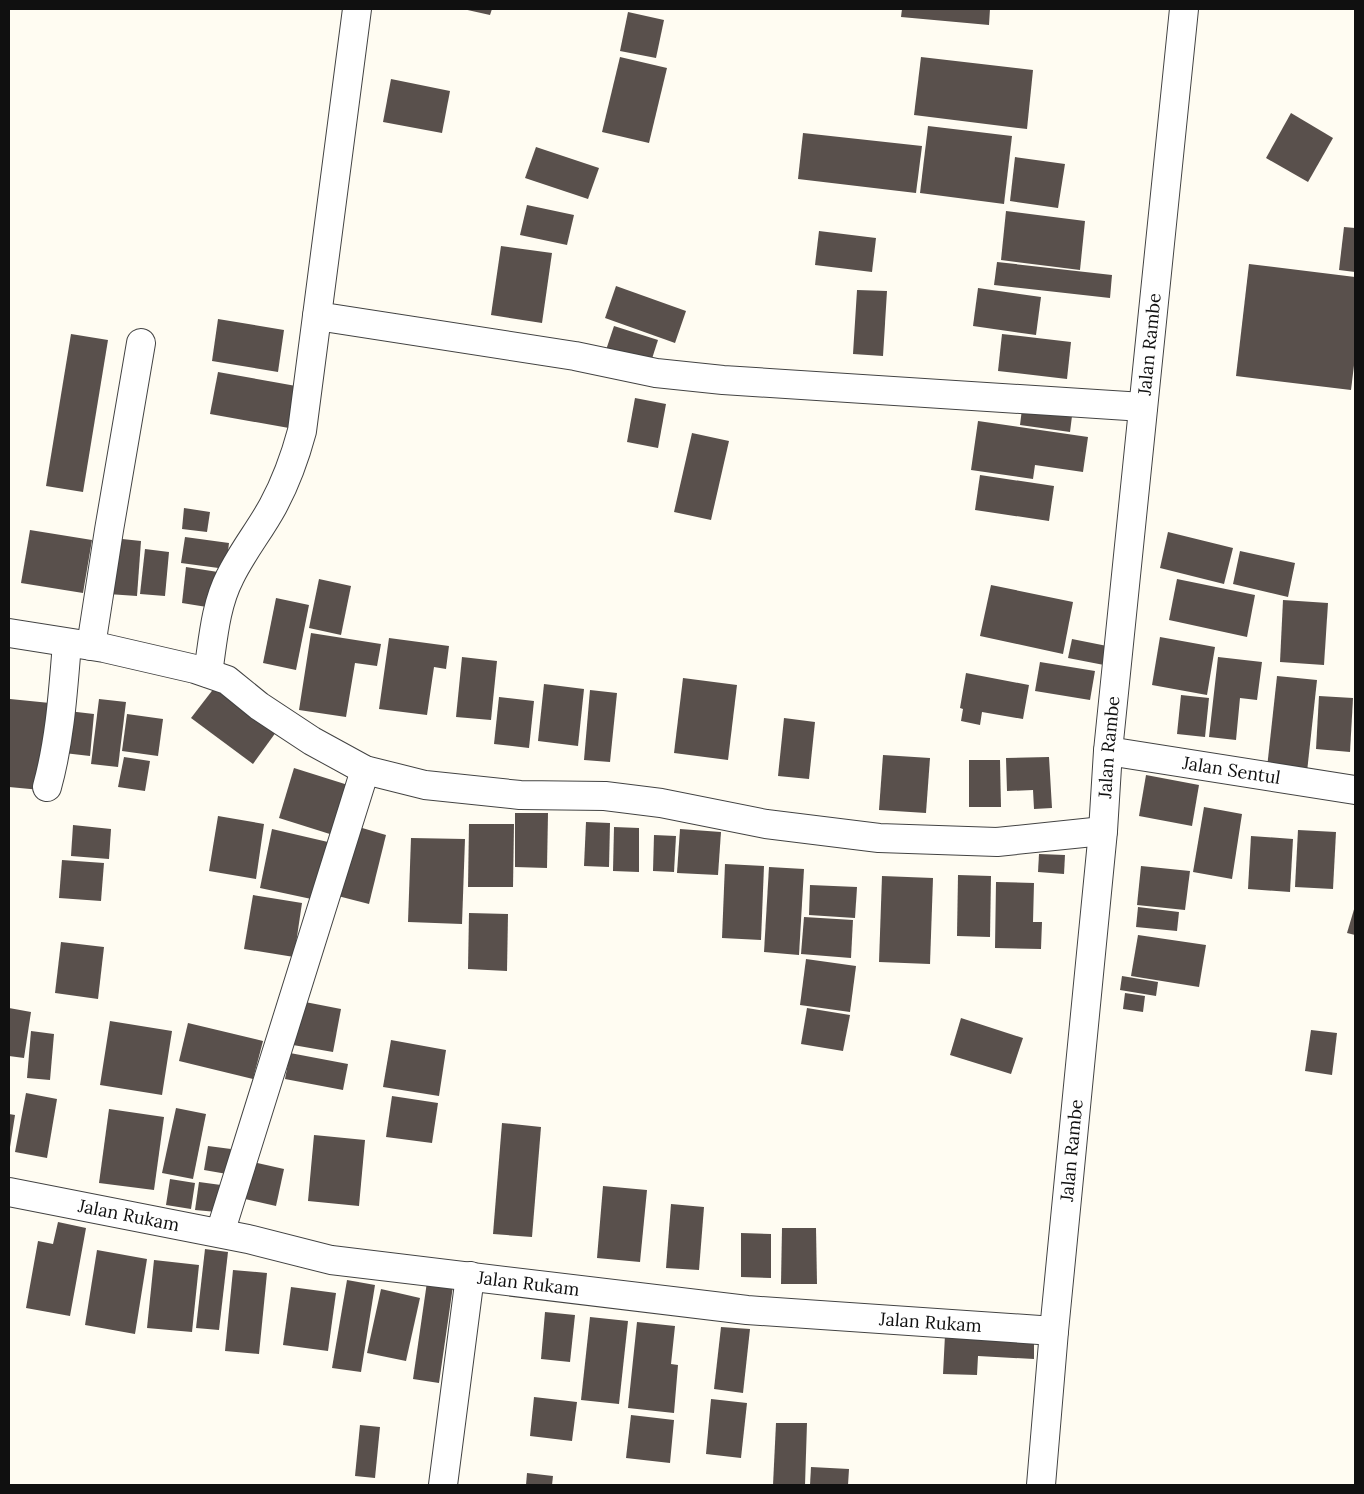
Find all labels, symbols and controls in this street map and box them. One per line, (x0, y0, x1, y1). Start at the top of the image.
street label: Jalan Rambe (1132, 292, 1166, 397)
street label: Jalan Rambe (1093, 695, 1125, 800)
street label: Jalan Sentul (1180, 751, 1282, 789)
street label: Jalan Rambe (1055, 1098, 1088, 1204)
street label: Jalan Rukam (75, 1194, 181, 1236)
street label: Jalan Rukam (475, 1266, 581, 1301)
street label: Jalan Rukam (877, 1307, 982, 1337)

